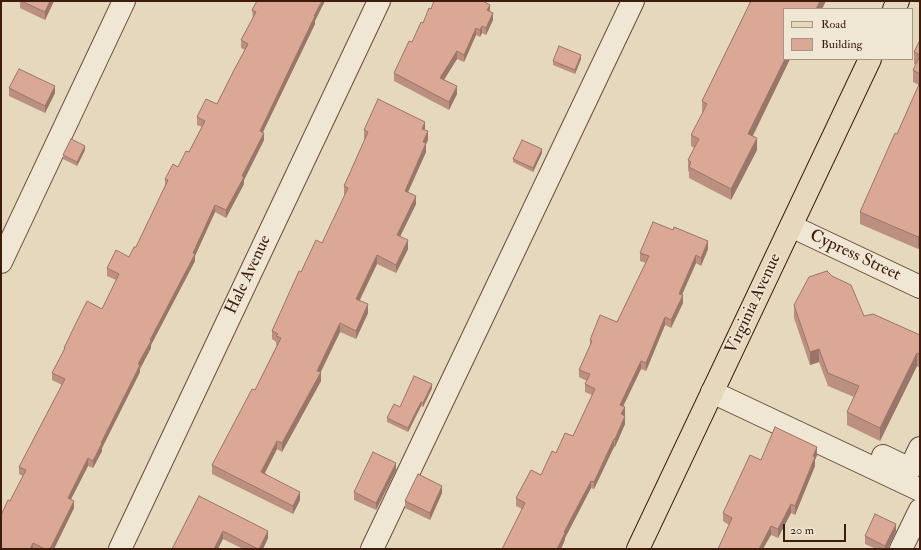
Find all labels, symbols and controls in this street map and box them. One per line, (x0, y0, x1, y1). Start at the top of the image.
legend (783, 8, 913, 60)
text: Road (821, 17, 846, 32)
text: Building (821, 37, 862, 52)
street label: Cypress Street (806, 226, 904, 286)
street label: Hale Avenue (222, 232, 276, 318)
street label: Virginia Avenue (722, 250, 786, 358)
scale bar (785, 516, 848, 542)
text: 20 m (790, 523, 814, 538)

